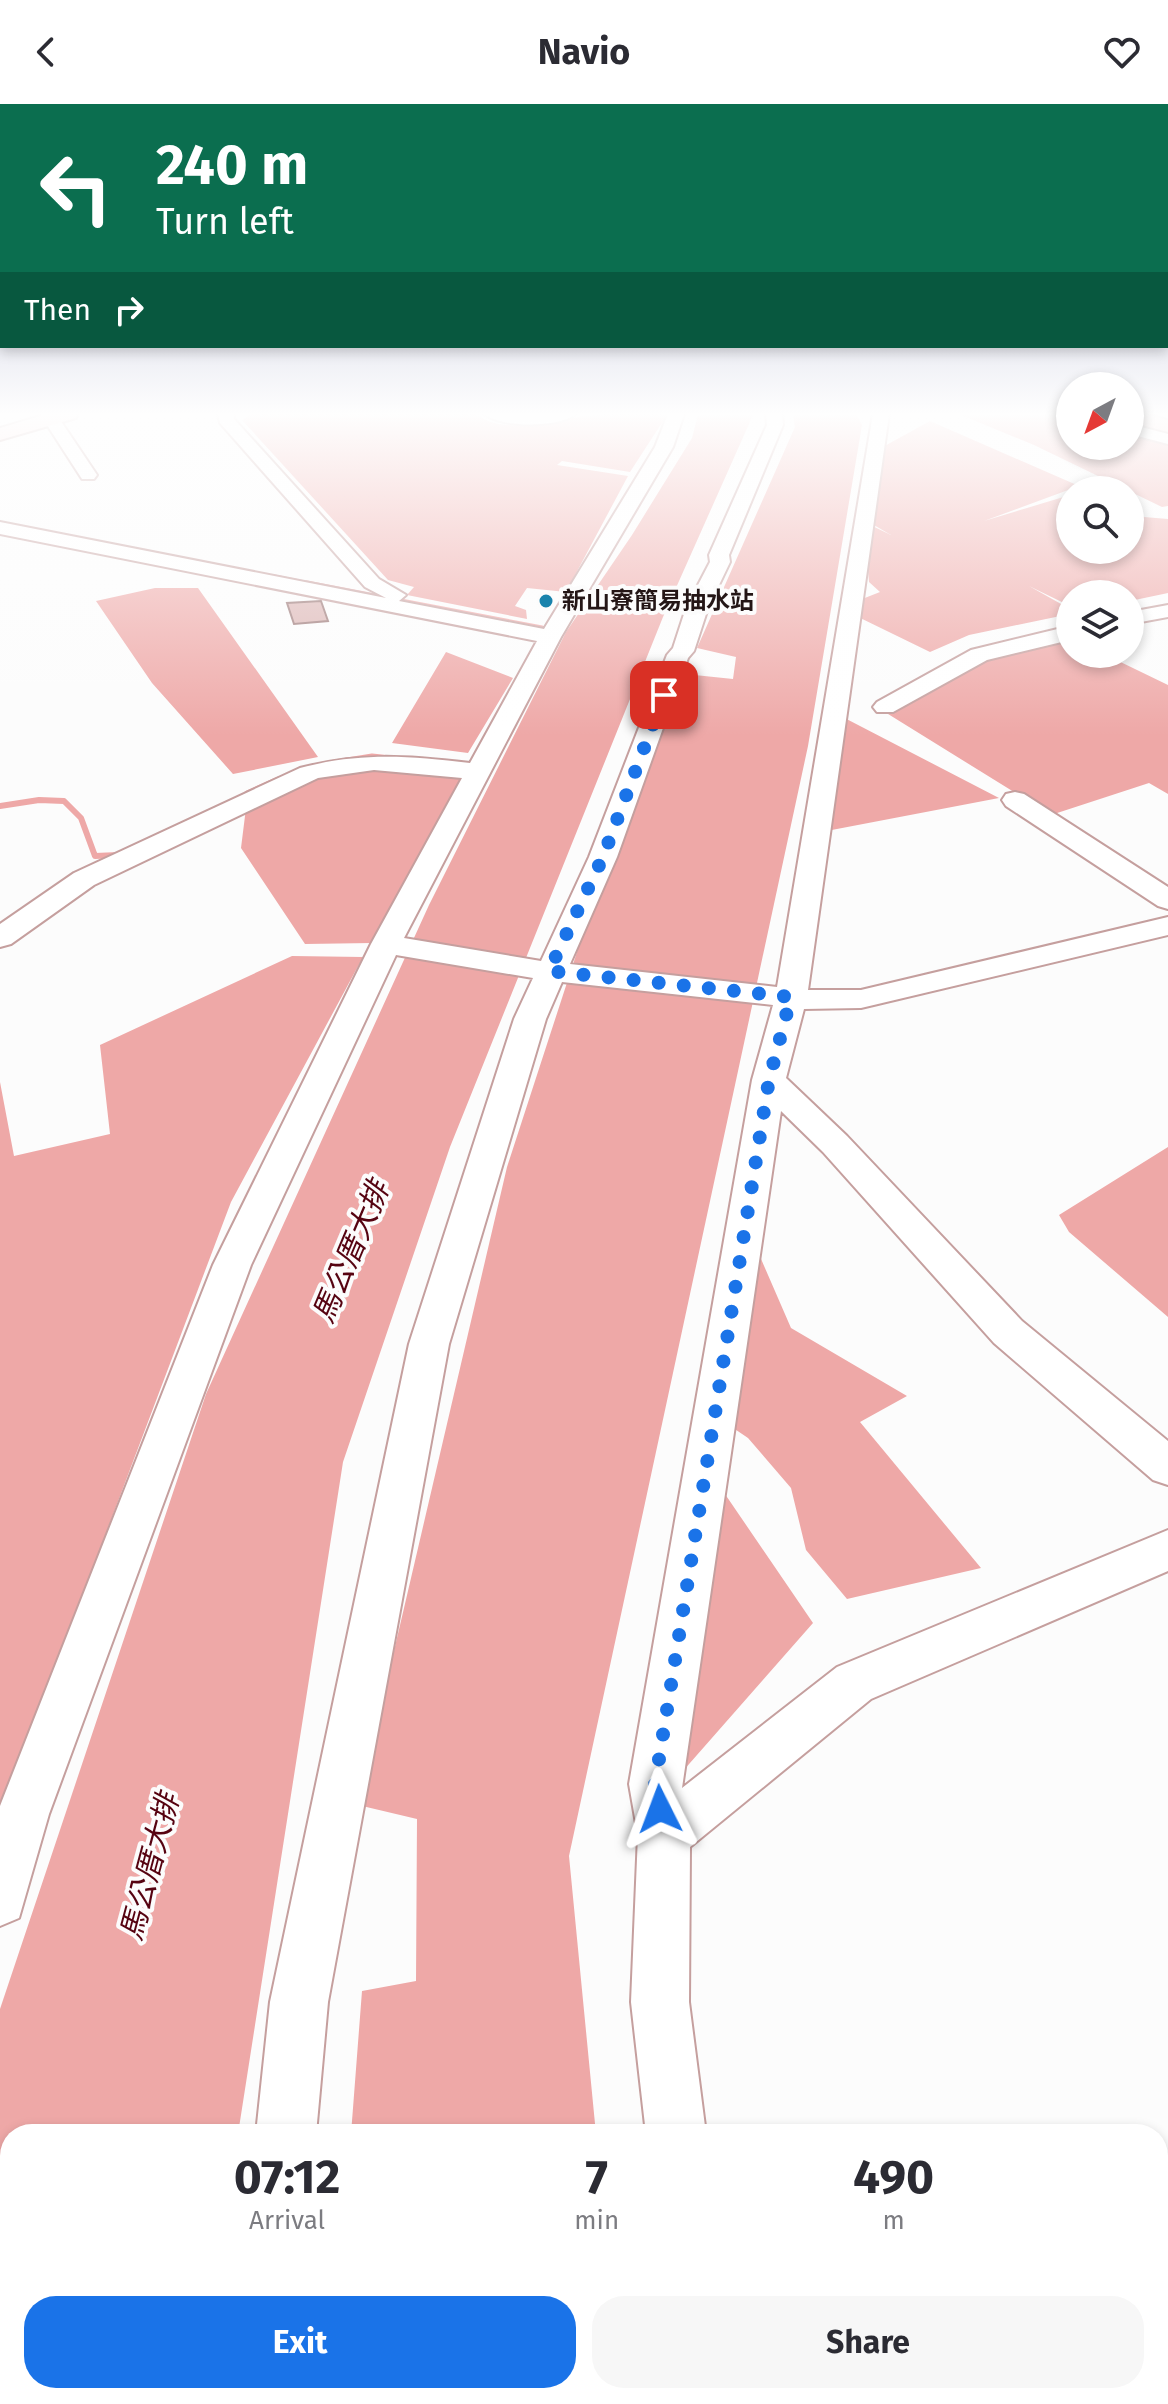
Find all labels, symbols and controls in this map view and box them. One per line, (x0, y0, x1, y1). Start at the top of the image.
icon: back (24, 30, 68, 74)
text: Navio (538, 30, 630, 74)
icon: heart (1100, 30, 1144, 74)
text: 240 m (156, 132, 308, 199)
icon: left (24, 136, 128, 240)
text: Turn left (156, 200, 294, 244)
icon: right (107, 288, 151, 332)
text: Then (24, 292, 91, 328)
north arrow (1056, 372, 1144, 460)
map controls (1056, 372, 1144, 668)
button: search (1056, 476, 1144, 564)
button: layers (1056, 580, 1144, 668)
place label: 新山寮簡易抽水站 (562, 587, 754, 615)
marker: 新山寮簡易抽水站 (537, 592, 555, 610)
pin (630, 661, 698, 729)
icon: arrive (642, 673, 686, 717)
water label: 馬公厝大排 (305, 1172, 398, 1328)
position arrow (618, 1767, 702, 1851)
water label: 馬公厝大排 (113, 1786, 188, 1944)
text: 07:12 (234, 2148, 340, 2206)
text: 7 (585, 2148, 608, 2206)
text: 490 (853, 2148, 934, 2206)
text: Arrival (249, 2205, 325, 2236)
text: min (574, 2205, 619, 2236)
text: m (882, 2205, 905, 2236)
button: Exit (24, 2296, 576, 2388)
button: Share (592, 2296, 1144, 2388)

